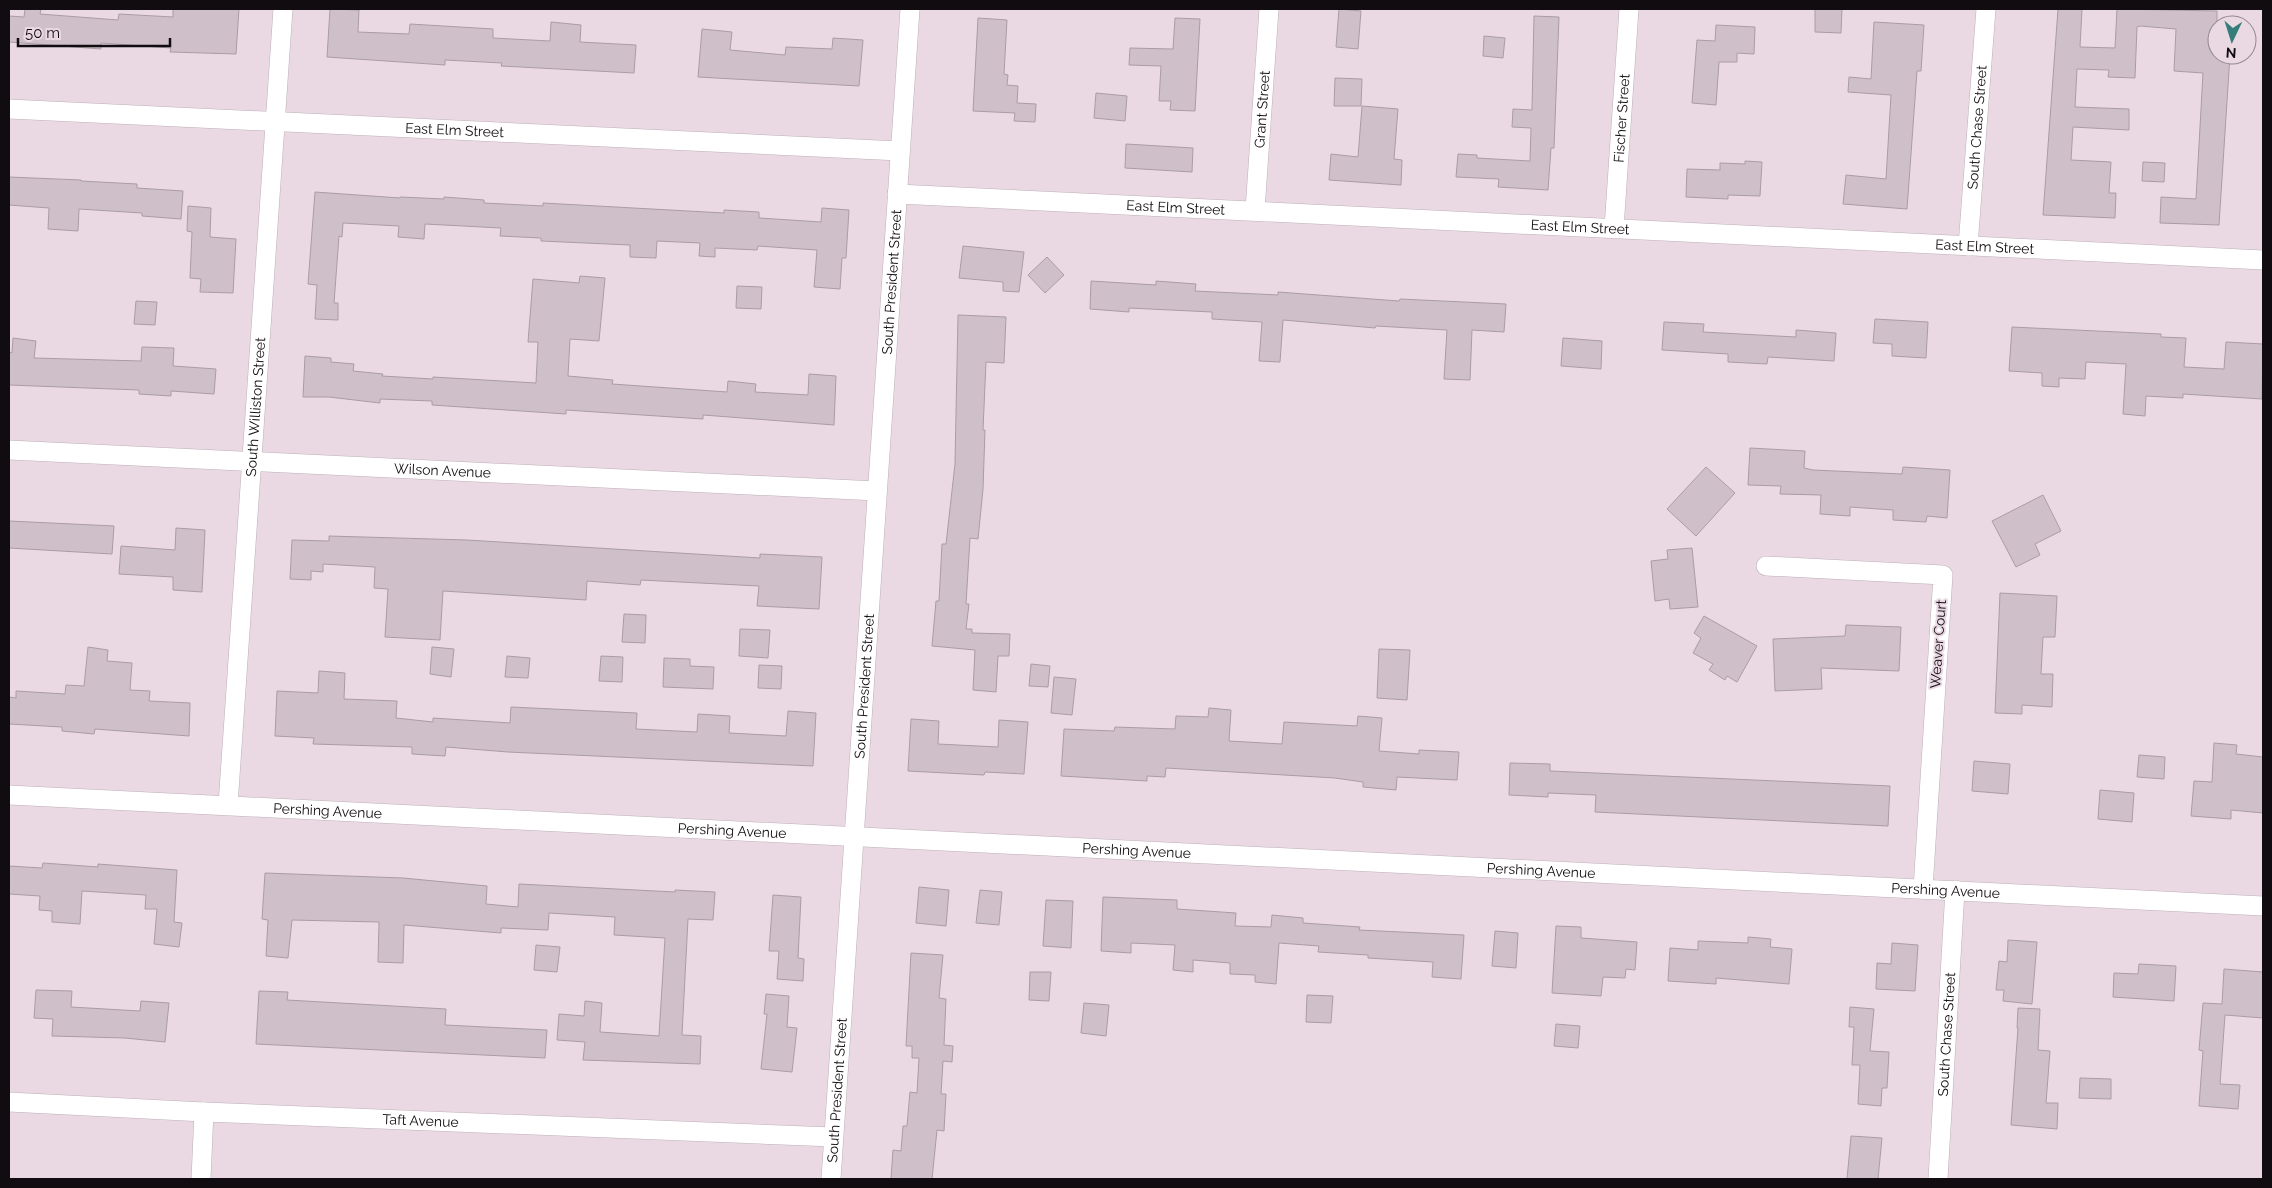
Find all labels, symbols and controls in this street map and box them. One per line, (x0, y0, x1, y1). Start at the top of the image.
scale bar (18, 15, 170, 47)
north arrow (2207, 15, 2257, 65)
text: 50 m (25, 24, 60, 42)
text: N (2225, 45, 2237, 61)
street label: South Chase Street (1964, 64, 1990, 190)
street label: Grant Street (1251, 70, 1273, 149)
street label: Fischer Street (1610, 73, 1633, 163)
street label: East Elm Street (405, 120, 505, 140)
street label: East Elm Street (1126, 197, 1226, 218)
street label: South President Street (879, 209, 904, 355)
street label: East Elm Street (1530, 217, 1630, 237)
street label: East Elm Street (1935, 236, 2035, 257)
street label: South Williston Street (243, 336, 268, 477)
street label: Wilson Avenue (394, 460, 491, 481)
street label: Weaver Court (1927, 599, 1949, 689)
street label: South President Street (851, 613, 877, 759)
street label: Pershing Avenue (273, 800, 382, 821)
street label: Pershing Avenue (677, 820, 787, 841)
street label: Pershing Avenue (1082, 840, 1191, 861)
street label: Pershing Avenue (1486, 860, 1596, 881)
street label: Pershing Avenue (1891, 880, 2000, 901)
street label: South Chase Street (1935, 971, 1958, 1097)
street label: South President Street (824, 1017, 850, 1163)
street label: Taft Avenue (382, 1111, 459, 1130)

